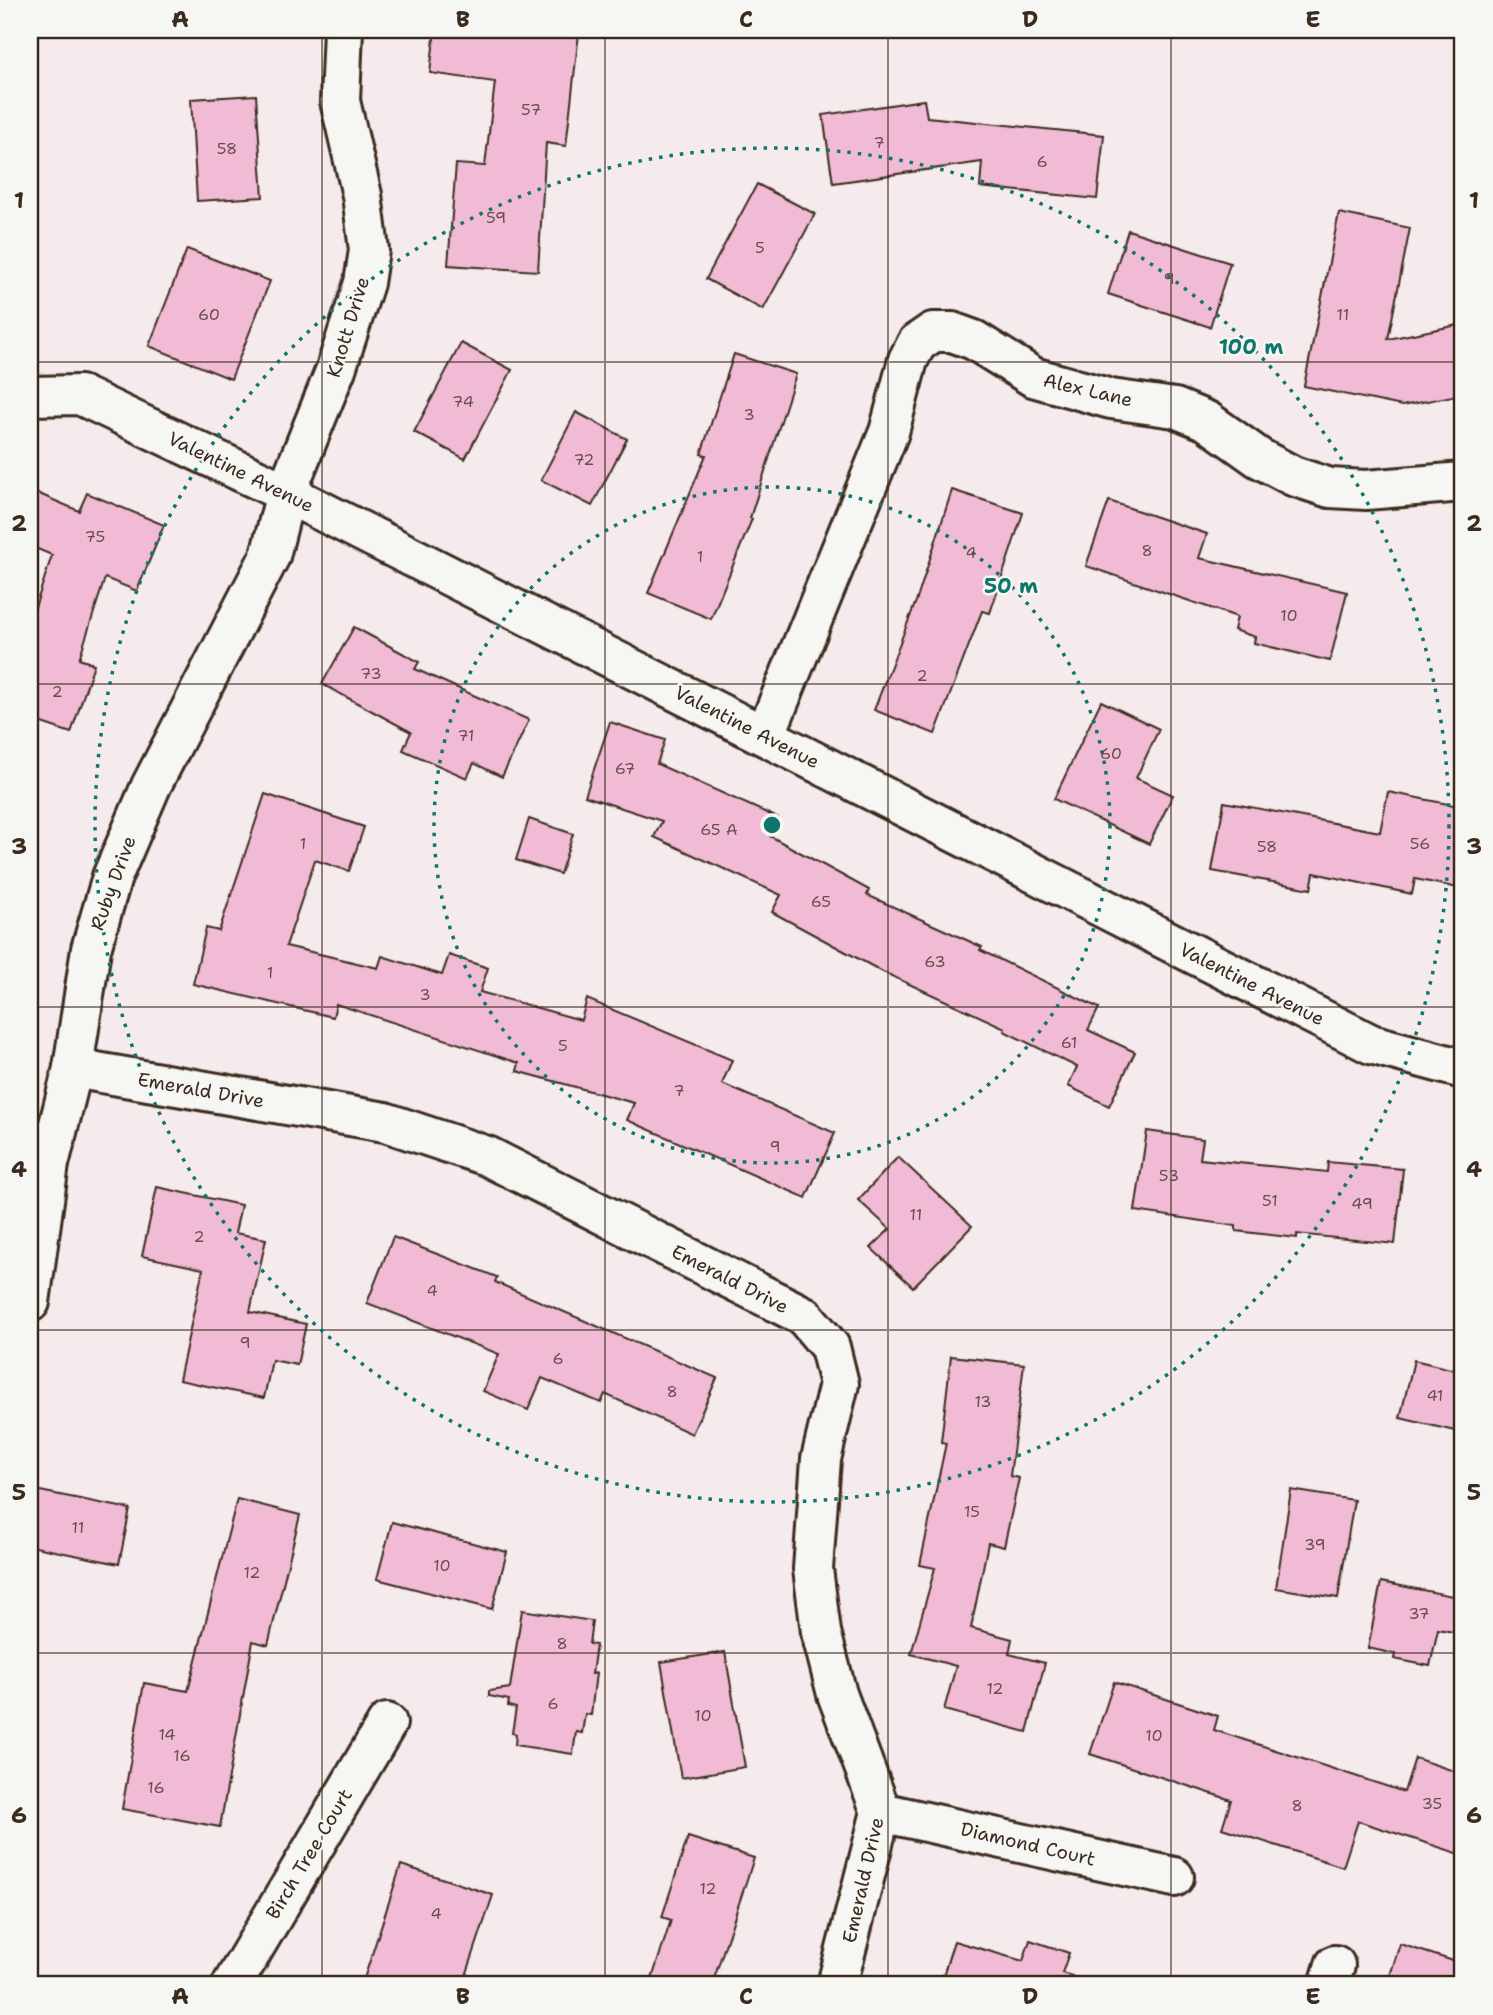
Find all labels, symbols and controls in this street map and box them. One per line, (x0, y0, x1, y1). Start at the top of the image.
text: A (171, 4, 189, 34)
text: B (456, 4, 470, 34)
text: C (739, 4, 753, 34)
text: D (1022, 4, 1038, 34)
text: E (1305, 4, 1321, 34)
house number: 57 (521, 99, 541, 120)
house number: 7 (873, 132, 885, 153)
house number: 58 (217, 138, 237, 159)
house number: 6 (1036, 151, 1048, 172)
text: 1 (14, 185, 24, 215)
text: 1 (1469, 185, 1479, 215)
house number: 59 (486, 207, 506, 228)
house number: 5 (755, 237, 765, 258)
house number: 9 (1163, 268, 1175, 289)
street label: Knott Drive (321, 274, 375, 380)
house number: 60 (198, 304, 220, 325)
house number: 11 (1337, 304, 1349, 325)
text: 100 m (1219, 333, 1283, 361)
street label: Alex Lane (1041, 368, 1135, 412)
house number: 74 (452, 391, 474, 412)
house number: 3 (743, 404, 755, 425)
street label: Valentine Avenue (164, 426, 318, 518)
house number: 72 (573, 449, 595, 470)
text: 2 (11, 508, 27, 538)
text: 2 (1466, 508, 1482, 538)
house number: 75 (85, 526, 105, 547)
house number: 8 (1141, 540, 1153, 561)
house number: 4 (965, 542, 977, 563)
house number: 1 (697, 546, 703, 567)
text: 50 m (984, 572, 1038, 600)
house number: 10 (1280, 605, 1298, 626)
house number: 73 (360, 663, 382, 684)
house number: 2 (916, 665, 928, 686)
street label: Valentine Avenue (670, 680, 824, 774)
house number: 2 (51, 681, 63, 702)
house number: 71 (457, 725, 475, 746)
house number: 60 (1100, 743, 1122, 764)
house number: 67 (615, 758, 635, 779)
centre of rings (760, 813, 784, 837)
house number: 65 A (700, 819, 738, 840)
text: 3 (11, 831, 27, 861)
text: 3 (1466, 831, 1482, 861)
street label: Ruby Drive (84, 832, 142, 934)
house number: 1 (300, 833, 306, 854)
house number: 56 (1410, 833, 1430, 854)
house number: 58 (1257, 836, 1277, 857)
house number: 65 (811, 891, 831, 912)
street label: Valentine Avenue (1175, 937, 1329, 1031)
house number: 63 (924, 951, 946, 972)
house number: 1 (267, 962, 273, 983)
house number: 3 (419, 984, 431, 1005)
house number: 61 (1061, 1032, 1077, 1053)
house number: 5 (558, 1035, 568, 1056)
street label: Emerald Drive (136, 1067, 266, 1113)
house number: 7 (673, 1080, 685, 1101)
house number: 9 (769, 1136, 781, 1157)
text: 4 (11, 1154, 27, 1184)
text: 4 (1466, 1154, 1482, 1184)
house number: 53 (1159, 1165, 1179, 1186)
house number: 51 (1262, 1190, 1278, 1211)
house number: 49 (1351, 1193, 1373, 1214)
house number: 11 (910, 1204, 922, 1225)
house number: 2 (193, 1226, 205, 1247)
street label: Emerald Drive (667, 1239, 793, 1319)
house number: 4 (426, 1280, 438, 1301)
house number: 9 (239, 1332, 251, 1353)
house number: 6 (552, 1348, 564, 1369)
house number: 8 (666, 1381, 678, 1402)
house number: 41 (1426, 1385, 1444, 1406)
house number: 13 (974, 1391, 992, 1412)
text: 5 (12, 1477, 26, 1507)
text: 5 (1467, 1477, 1481, 1507)
house number: 15 (964, 1501, 980, 1522)
house number: 11 (72, 1517, 84, 1538)
house number: 39 (1304, 1534, 1326, 1555)
house number: 10 (433, 1555, 451, 1576)
house number: 12 (243, 1562, 261, 1583)
house number: 37 (1408, 1603, 1430, 1624)
house number: 8 (556, 1633, 568, 1654)
house number: 12 (986, 1678, 1004, 1699)
house number: 6 (547, 1693, 559, 1714)
house number: 10 (694, 1705, 712, 1726)
house number: 14 (158, 1724, 176, 1745)
house number: 10 (1145, 1725, 1163, 1746)
house number: 16 (173, 1745, 191, 1766)
house number: 16 (147, 1777, 165, 1798)
street label: Birch Tree Court (260, 1784, 358, 1924)
house number: 35 (1422, 1793, 1442, 1814)
house number: 8 (1291, 1795, 1303, 1816)
text: 6 (11, 1800, 27, 1830)
text: 6 (1466, 1800, 1482, 1830)
street label: Emerald Drive (836, 1815, 890, 1945)
street label: Diamond Court (958, 1816, 1098, 1872)
house number: 12 (699, 1878, 717, 1899)
house number: 4 (430, 1903, 442, 1924)
text: A (171, 1981, 189, 2011)
text: B (456, 1981, 470, 2011)
text: C (739, 1981, 753, 2011)
text: D (1022, 1981, 1038, 2011)
text: E (1305, 1981, 1321, 2011)

